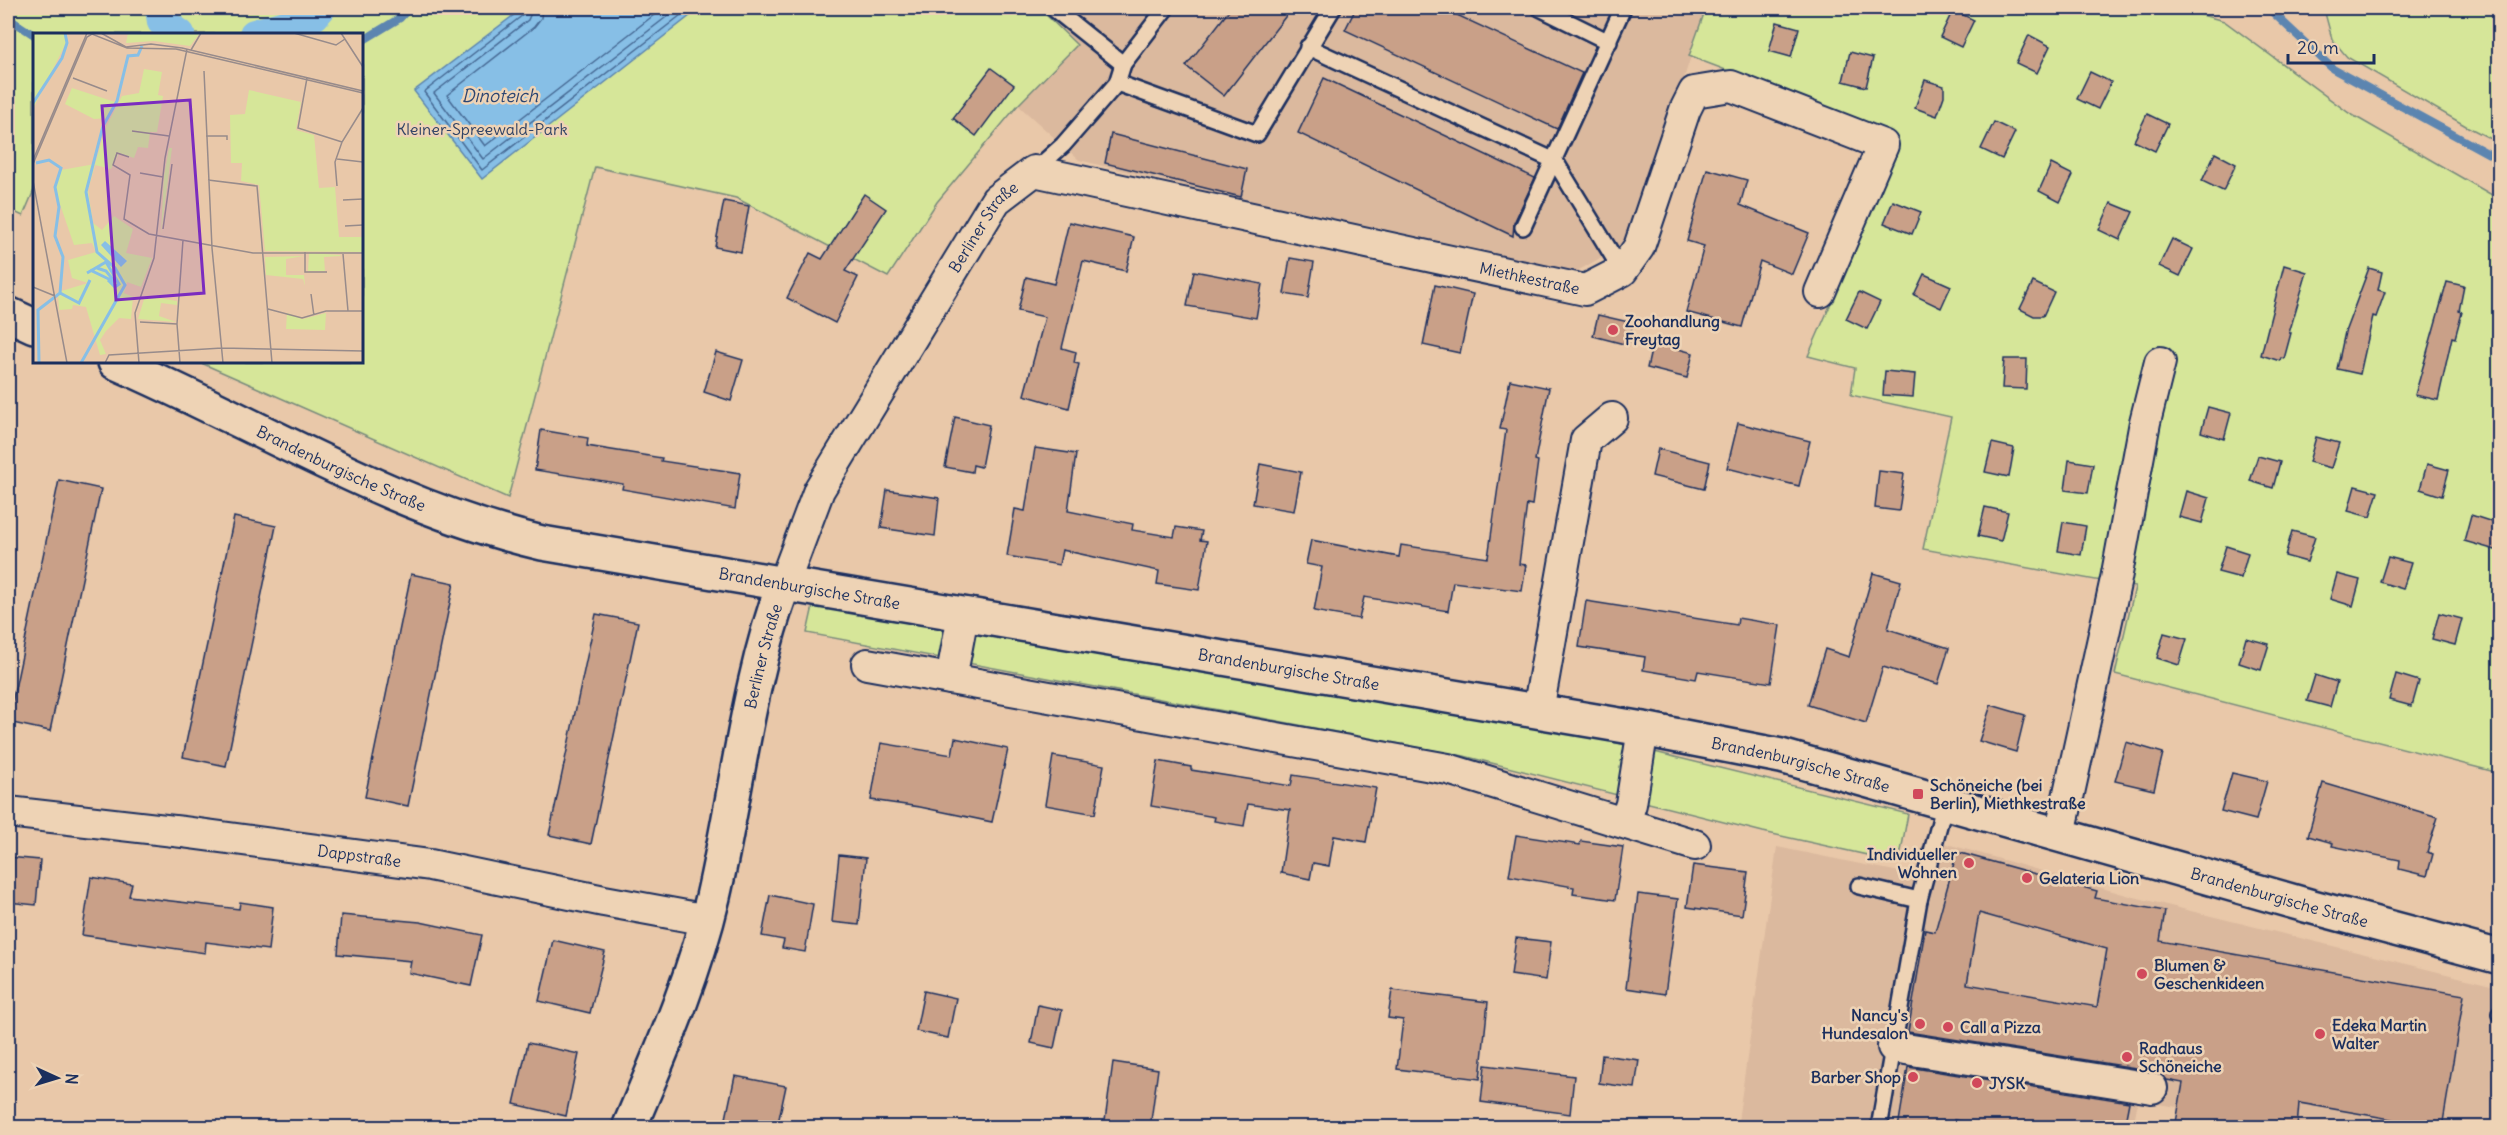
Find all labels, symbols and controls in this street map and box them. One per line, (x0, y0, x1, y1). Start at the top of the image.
scale bar (2288, 27, 2374, 65)
inset map (33, 33, 363, 363)
text: 20 m (2297, 36, 2339, 59)
water label: Dinoteich (462, 84, 539, 107)
park label: Kleiner-Spreewald-Park (396, 119, 568, 139)
street label: Berliner Straße (944, 177, 1022, 276)
street label: Miethkestraße (1478, 258, 1582, 299)
place label: Zoohandlung Freytag (1625, 311, 1720, 350)
marker: Zoohandlung Freytag (1606, 323, 1620, 337)
street label: Brandenburgische Straße (254, 421, 429, 515)
street label: Brandenburgische Straße (717, 563, 902, 613)
street label: Berliner Straße (740, 601, 786, 711)
street label: Brandenburgische Straße (1197, 644, 1381, 694)
street label: Brandenburgische Straße (1710, 733, 1892, 796)
place label: Schöneiche (bei Berlin), Miethkestraße (1930, 775, 2086, 814)
marker: Schöneiche (bei Berlin), Miethkestraße (1911, 787, 1925, 801)
street label: Dappstraße (316, 840, 402, 871)
place label: Individueller Wohnen (1867, 844, 1957, 882)
marker: Individueller Wohnen (1962, 856, 1976, 870)
street label: Brandenburgische Straße (2188, 863, 2370, 931)
place label: Gelateria Lion (2039, 868, 2139, 888)
marker: Gelateria Lion (2020, 871, 2034, 885)
place label: Blumen & Geschenkideen (2154, 955, 2264, 993)
marker: Blumen & Geschenkideen (2135, 967, 2149, 981)
place label: Nancy's Hundesalon (1822, 1005, 1908, 1043)
place label: Edeka Martin Walter (2332, 1015, 2427, 1053)
marker: Nancy's Hundesalon (1913, 1017, 1927, 1031)
place label: Call a Pizza (1960, 1017, 2041, 1037)
marker: Call a Pizza (1941, 1020, 1955, 1034)
marker: Edeka Martin Walter (2313, 1027, 2327, 1041)
place label: Radhaus Schöneiche (2139, 1038, 2222, 1076)
north arrow (27, 1048, 87, 1108)
marker: Radhaus Schöneiche (2120, 1050, 2134, 1064)
place label: Barber Shop (1811, 1067, 1901, 1088)
marker: Barber Shop (1906, 1070, 1920, 1084)
text: N (62, 1073, 82, 1085)
place label: JYSK (1989, 1073, 2025, 1093)
marker: JYSK (1970, 1076, 1984, 1090)

